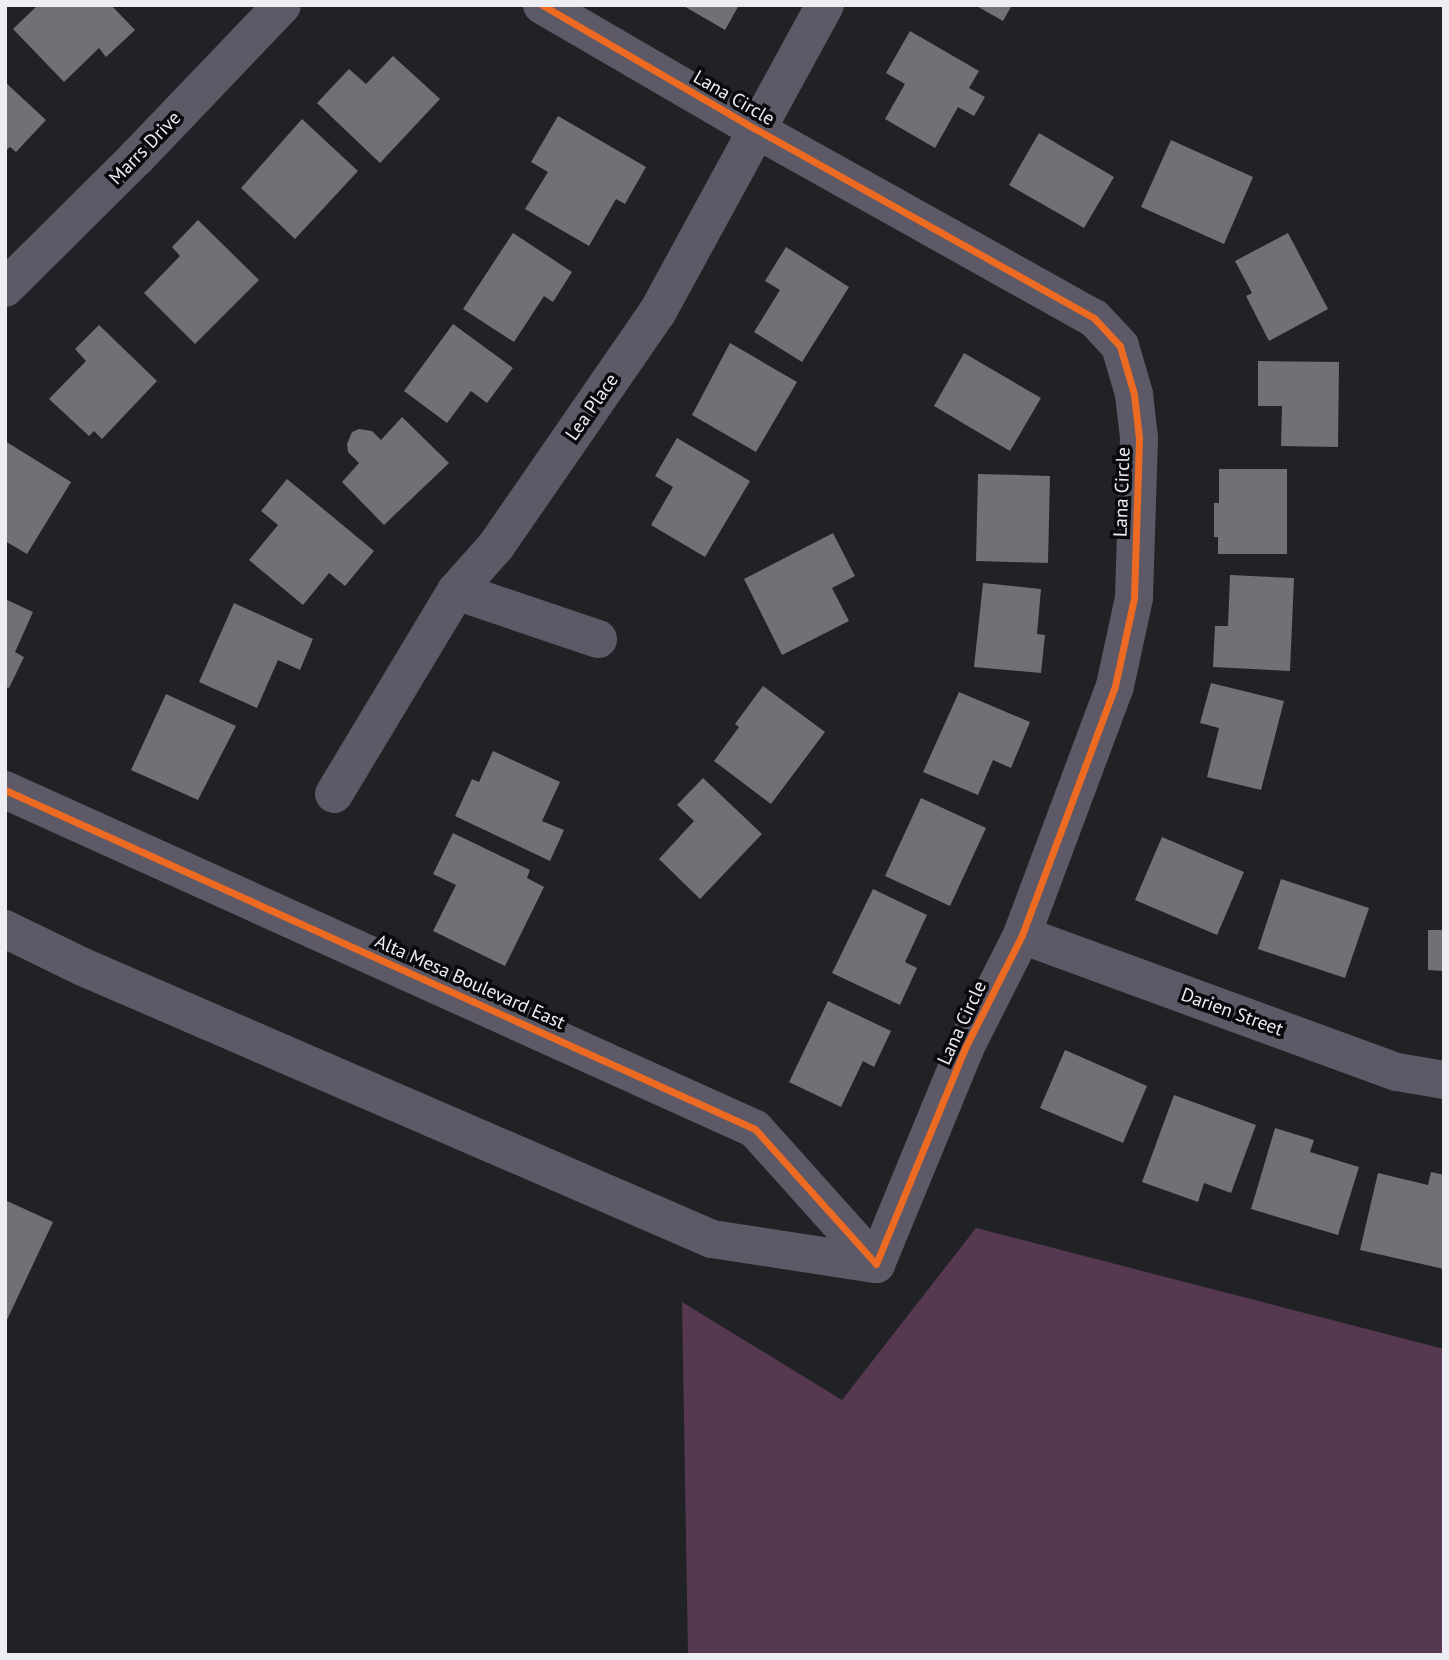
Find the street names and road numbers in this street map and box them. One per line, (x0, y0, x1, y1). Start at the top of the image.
street label: Lana Circle (689, 66, 779, 130)
street label: Marrs Drive (104, 107, 186, 189)
street label: Lea Place (561, 369, 623, 445)
street label: Lana Circle (1109, 447, 1135, 537)
street label: Alta Mesa Boulevard East (372, 930, 568, 1034)
street label: Lana Circle (933, 977, 991, 1069)
street label: Darien Street (1178, 983, 1286, 1041)

